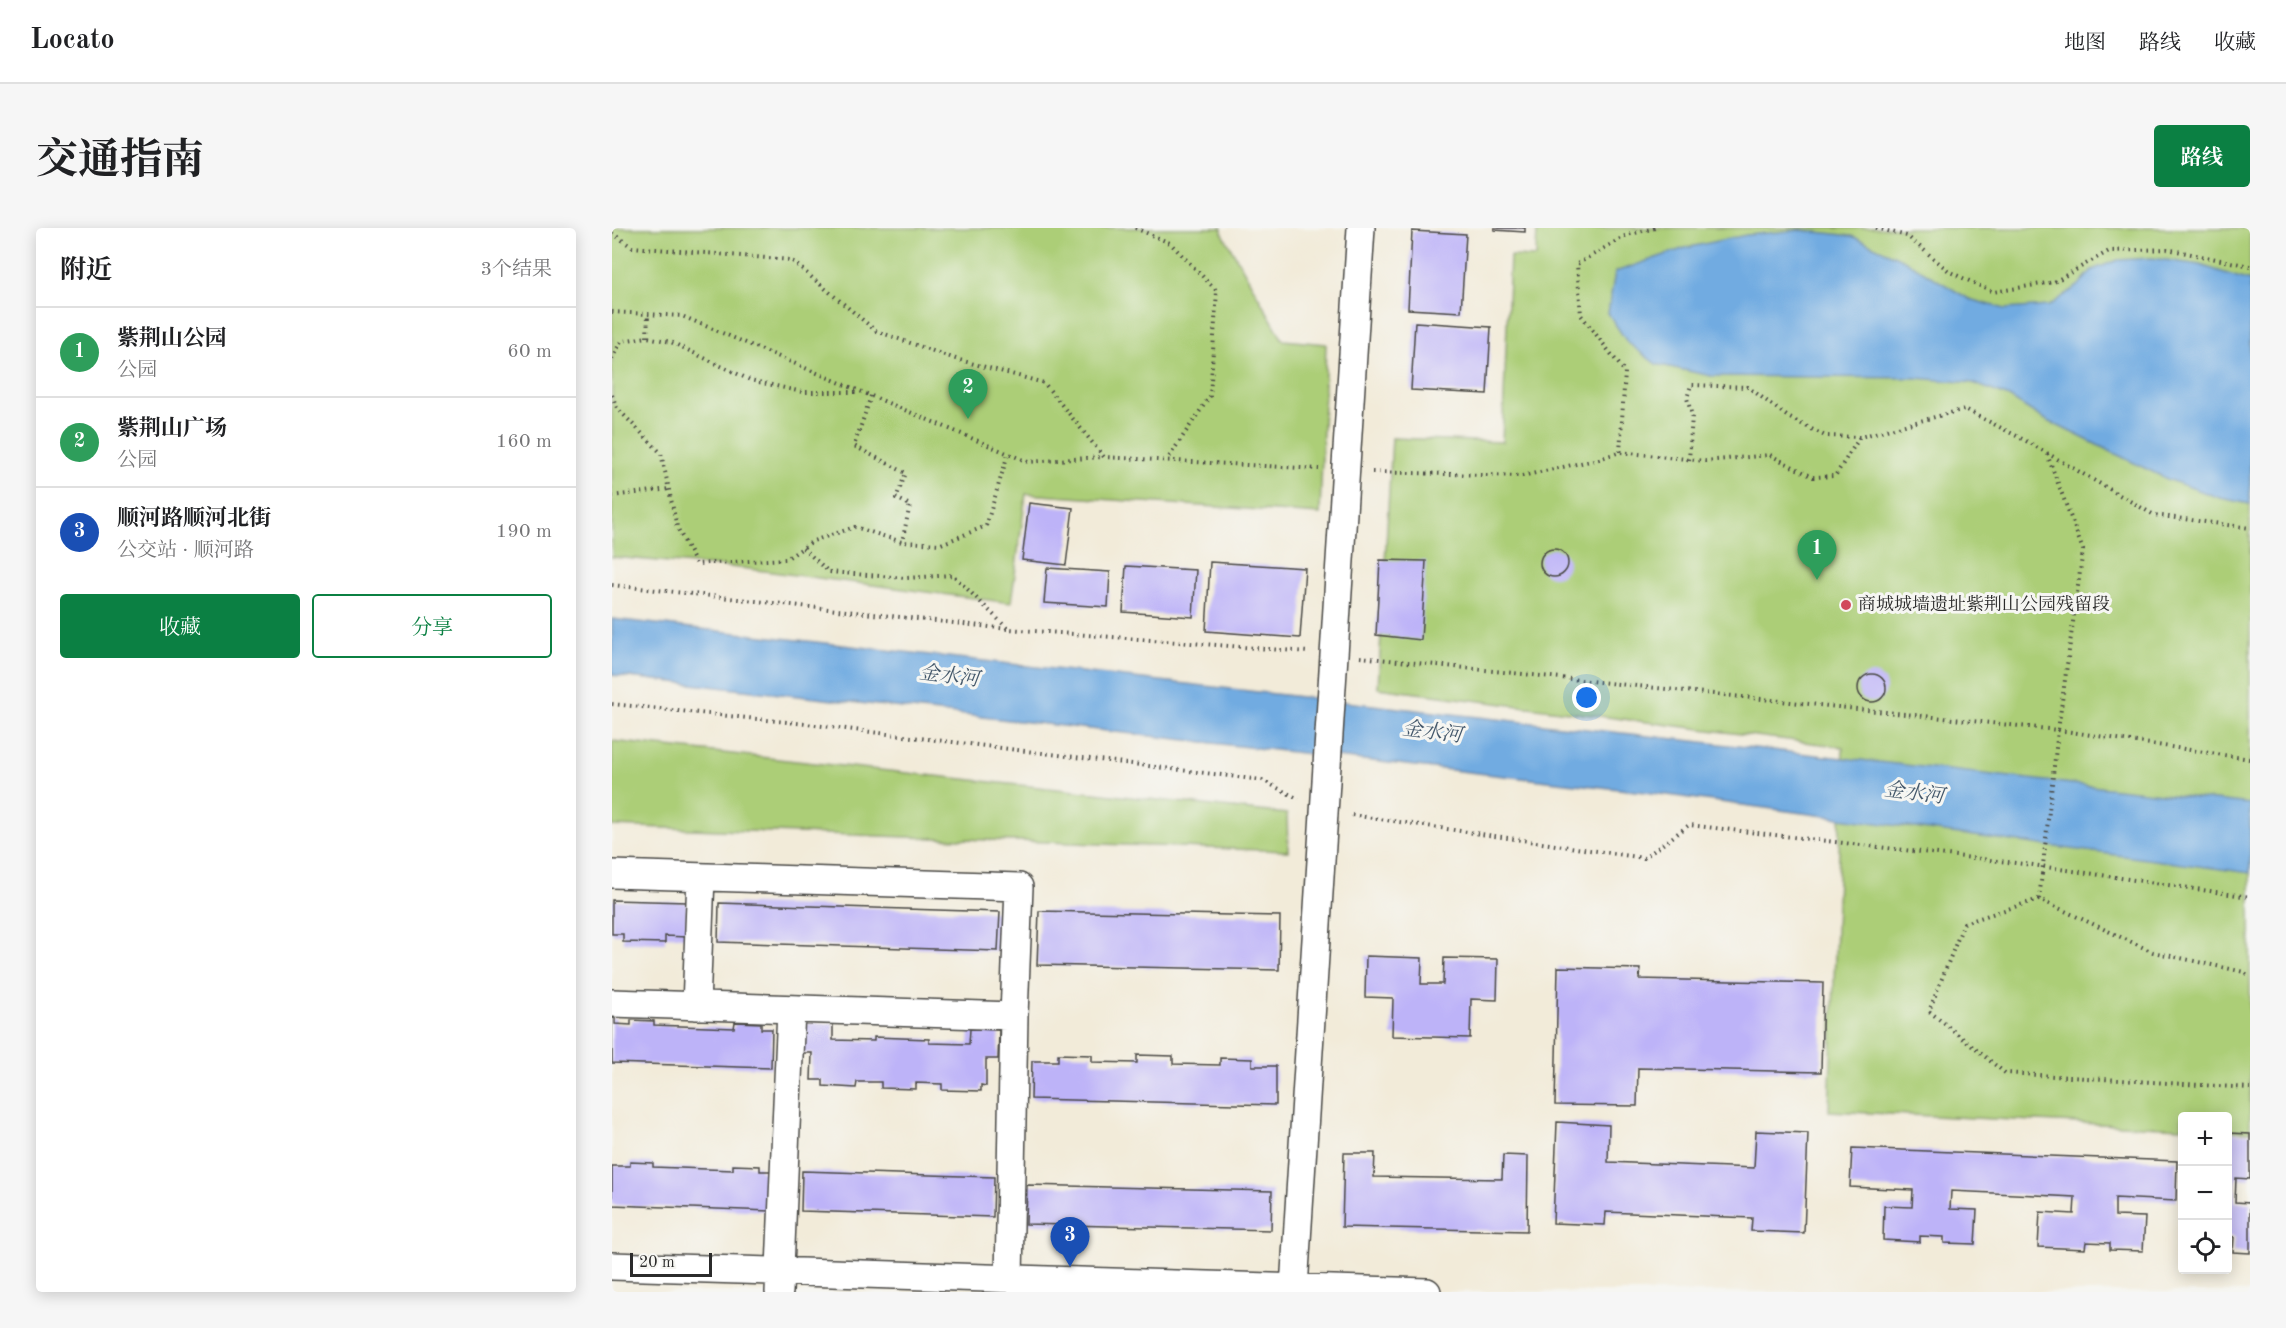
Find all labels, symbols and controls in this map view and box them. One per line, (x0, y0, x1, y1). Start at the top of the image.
text: Locato (30, 27, 115, 55)
text: 地图 (2064, 33, 2106, 54)
text: 路线 (2139, 33, 2181, 54)
text: 收藏 (2214, 33, 2256, 54)
button: 路线 (2154, 125, 2250, 187)
text: 交通指南 (36, 141, 204, 183)
text: 附近 (60, 258, 112, 284)
text: 3个结果 (480, 260, 552, 280)
text: 紫荆山公园 (117, 328, 227, 350)
text: 1 (74, 342, 85, 362)
text: 60 m (507, 342, 552, 362)
text: 公园 (117, 361, 157, 381)
pin: 2 (948, 370, 988, 419)
text: 紫荆山广场 (117, 418, 227, 440)
text: 2 (74, 432, 85, 452)
text: 160 m (496, 432, 552, 452)
text: 公园 (117, 451, 157, 471)
text: 顺河路顺河北街 (117, 508, 271, 530)
text: 3 (74, 522, 85, 542)
text: 190 m (496, 522, 552, 542)
pin: 1 (1798, 530, 1836, 580)
text: 公交站 · 顺河路 (117, 541, 254, 561)
button: 收藏 (60, 594, 300, 658)
button: 分享 (312, 594, 552, 658)
place label: 商城城墙遗址紫荆山公园残留段 (1858, 594, 2110, 614)
marker: 商城城墙遗址紫荆山公园残留段 (1839, 598, 1853, 612)
water label: 金水河 (918, 661, 983, 691)
your location (1572, 683, 1601, 712)
water label: 金水河 (1401, 717, 1466, 747)
water label: 金水河 (1883, 778, 1948, 808)
map controls (2178, 1112, 2232, 1274)
button: + (2178, 1112, 2232, 1166)
button: − (2178, 1166, 2232, 1220)
pin: 3 (1050, 1218, 1090, 1267)
button: locate (2178, 1220, 2232, 1274)
scale bar (630, 1250, 712, 1278)
text: 20 m (639, 1255, 675, 1271)

